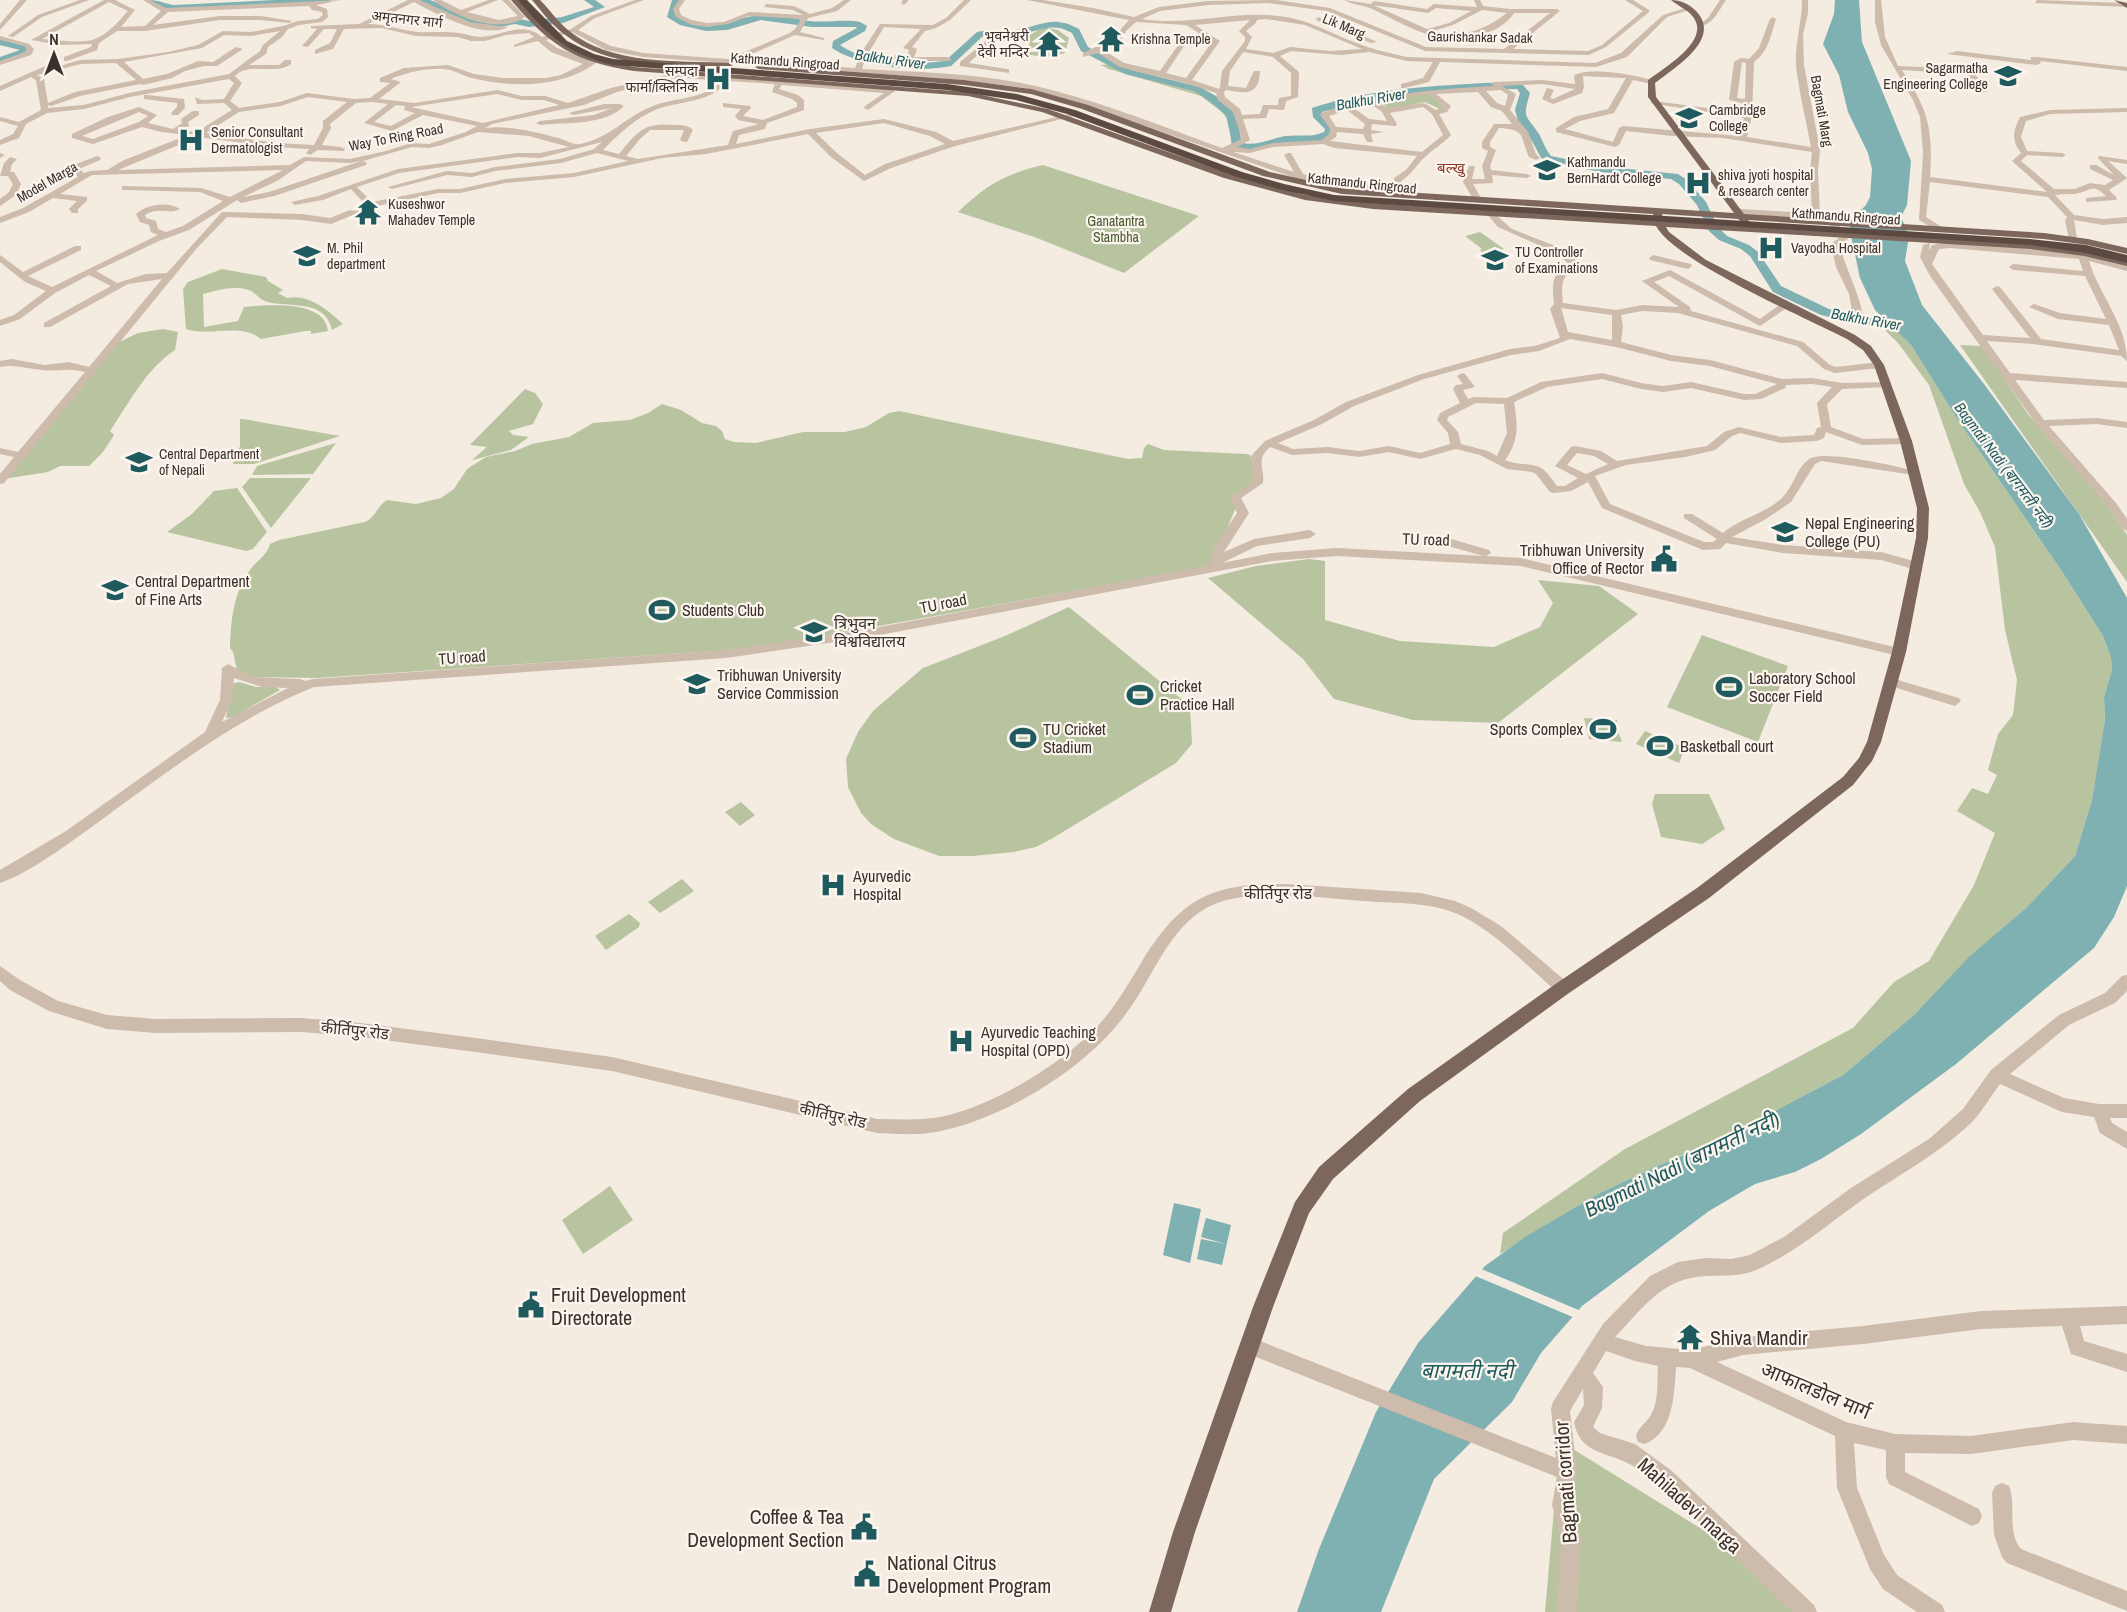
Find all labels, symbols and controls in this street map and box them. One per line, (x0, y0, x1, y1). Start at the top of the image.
street label: अमृतनगर मार्ग (370, 6, 445, 33)
street label: Lik Marg (1320, 9, 1369, 43)
north arrow (24, 24, 84, 84)
temple icon: Krishna Temple (1096, 24, 1126, 54)
place label: भुवनेश्वरी देवी मन्दिर (977, 27, 1029, 61)
street label: Gaurishankar Sadak (1427, 27, 1533, 47)
text: N (49, 28, 59, 50)
temple icon: भुवनेश्वरी देवी मन्दिर (1034, 29, 1064, 59)
place label: Krishna Temple (1131, 30, 1211, 48)
water label: Balkhu River (854, 44, 927, 74)
street label: Kathmandu Ringroad (730, 48, 840, 74)
place label: Sagarmatha Engineering College (1883, 59, 1989, 93)
school or university icon: Sagarmatha Engineering College (1993, 61, 2023, 91)
place label: सम्पदा फार्मा/क्लिनिक (625, 62, 698, 96)
hospital icon: सम्पदा फार्मा/क्लिनिक (703, 64, 733, 94)
street label: Bagmati Marg (1807, 74, 1837, 149)
water label: Balkhu River (1335, 82, 1408, 115)
place label: Cambridge College (1709, 101, 1766, 135)
school or university icon: Cambridge College (1674, 103, 1704, 133)
street label: Way To Ring Road (347, 119, 445, 155)
place label: Senior Consultant Dermatologist (211, 123, 303, 157)
hospital icon: Senior Consultant Dermatologist (176, 125, 206, 155)
place label: Kathmandu BernHardt College (1567, 153, 1661, 187)
school or university icon: Kathmandu BernHardt College (1532, 155, 1562, 185)
street label: Model Marga (13, 157, 81, 207)
district label: बल्खु (1437, 157, 1466, 178)
place label: shiva jyoti hospital & research center (1718, 166, 1813, 200)
street label: Kathmandu Ringroad (1307, 168, 1417, 198)
hospital icon: shiva jyoti hospital & research center (1683, 168, 1713, 198)
place label: Kuseshwor Mahadev Temple (388, 195, 475, 229)
temple icon: Kuseshwor Mahadev Temple (353, 197, 383, 227)
street label: Kathmandu Ringroad (1791, 203, 1901, 229)
park label: Ganatantra Stambha (1087, 212, 1145, 246)
hospital icon: Vayodha Hospital (1756, 233, 1786, 263)
place label: M. Phil department (327, 239, 385, 273)
place label: Vayodha Hospital (1791, 239, 1881, 257)
school or university icon: M. Phil department (292, 241, 322, 271)
place label: TU Controller of Examinations (1515, 243, 1598, 277)
school or university icon: TU Controller of Examinations (1480, 245, 1510, 275)
water label: Balkhu River (1830, 303, 1903, 336)
water label: Bagmati Nadi (बागमती नदी) (1950, 398, 2058, 532)
place label: Central Department of Nepali (159, 445, 259, 479)
school or university icon: Central Department of Nepali (124, 447, 154, 477)
place label: Nepal Engineering College (PU) (1805, 512, 1915, 552)
school or university icon: Nepal Engineering College (PU) (1770, 517, 1800, 547)
street label: TU road (1402, 527, 1450, 551)
place label: Tribhuwan University Office of Rector (1520, 539, 1645, 579)
public building icon: Tribhuwan University Office of Rector (1649, 544, 1679, 574)
place label: Central Department of Fine Arts (135, 570, 250, 610)
school or university icon: Central Department of Fine Arts (100, 575, 130, 605)
street label: TU road (918, 588, 968, 618)
sports icon: Students Club (647, 595, 677, 625)
place label: Students Club (682, 599, 764, 621)
place label: त्रिभुवन विश्वविद्यालय (834, 612, 906, 652)
school or university icon: त्रिभुवन विश्वविद्यालय (799, 617, 829, 647)
street label: TU road (438, 644, 486, 670)
place label: Tribhuwan University Service Commission (717, 664, 842, 704)
place label: Laboratory School Soccer Field (1749, 667, 1856, 707)
school or university icon: Tribhuwan University Service Commission (682, 669, 712, 699)
sports icon: Laboratory School Soccer Field (1714, 672, 1744, 702)
place label: Cricket Practice Hall (1160, 675, 1234, 715)
sports icon: Cricket Practice Hall (1125, 680, 1155, 710)
sports icon: Sports Complex (1588, 714, 1618, 744)
place label: TU Cricket Stadium (1043, 718, 1106, 758)
place label: Sports Complex (1490, 718, 1583, 740)
sports icon: TU Cricket Stadium (1008, 723, 1038, 753)
sports icon: Basketball court (1645, 731, 1675, 761)
place label: Basketball court (1680, 735, 1774, 757)
place label: Ayurvedic Hospital (852, 865, 912, 905)
hospital icon: Ayurvedic Hospital (818, 870, 848, 900)
street label: कीर्तिपुर रोड (1244, 882, 1313, 904)
street label: कीर्तिपुर रोड (320, 1015, 391, 1045)
place label: Ayurvedic Teaching Hospital (OPD) (980, 1021, 1096, 1061)
hospital icon: Ayurvedic Teaching Hospital (OPD) (946, 1026, 976, 1056)
street label: कीर्तिपुर रोड (797, 1097, 869, 1133)
water label: Bagmati Nadi (बागमती नदी) (1580, 1104, 1785, 1224)
place label: Fruit Development Directorate (551, 1281, 686, 1331)
public building icon: Fruit Development Directorate (516, 1290, 546, 1320)
temple icon: Shiva Mandir (1675, 1322, 1705, 1352)
place label: Shiva Mandir (1710, 1324, 1808, 1351)
street label: आफालडोल मार्ग (1757, 1355, 1876, 1426)
water label: बागमती नदी (1421, 1356, 1517, 1385)
street label: Bagmati corridor (1547, 1420, 1583, 1544)
street label: Mahiladevi marga (1632, 1451, 1748, 1559)
place label: Coffee & Tea Development Section (687, 1503, 844, 1553)
public building icon: Coffee & Tea Development Section (849, 1512, 879, 1542)
place label: National Citrus Development Program (887, 1549, 1051, 1599)
public building icon: National Citrus Development Program (852, 1559, 882, 1589)

